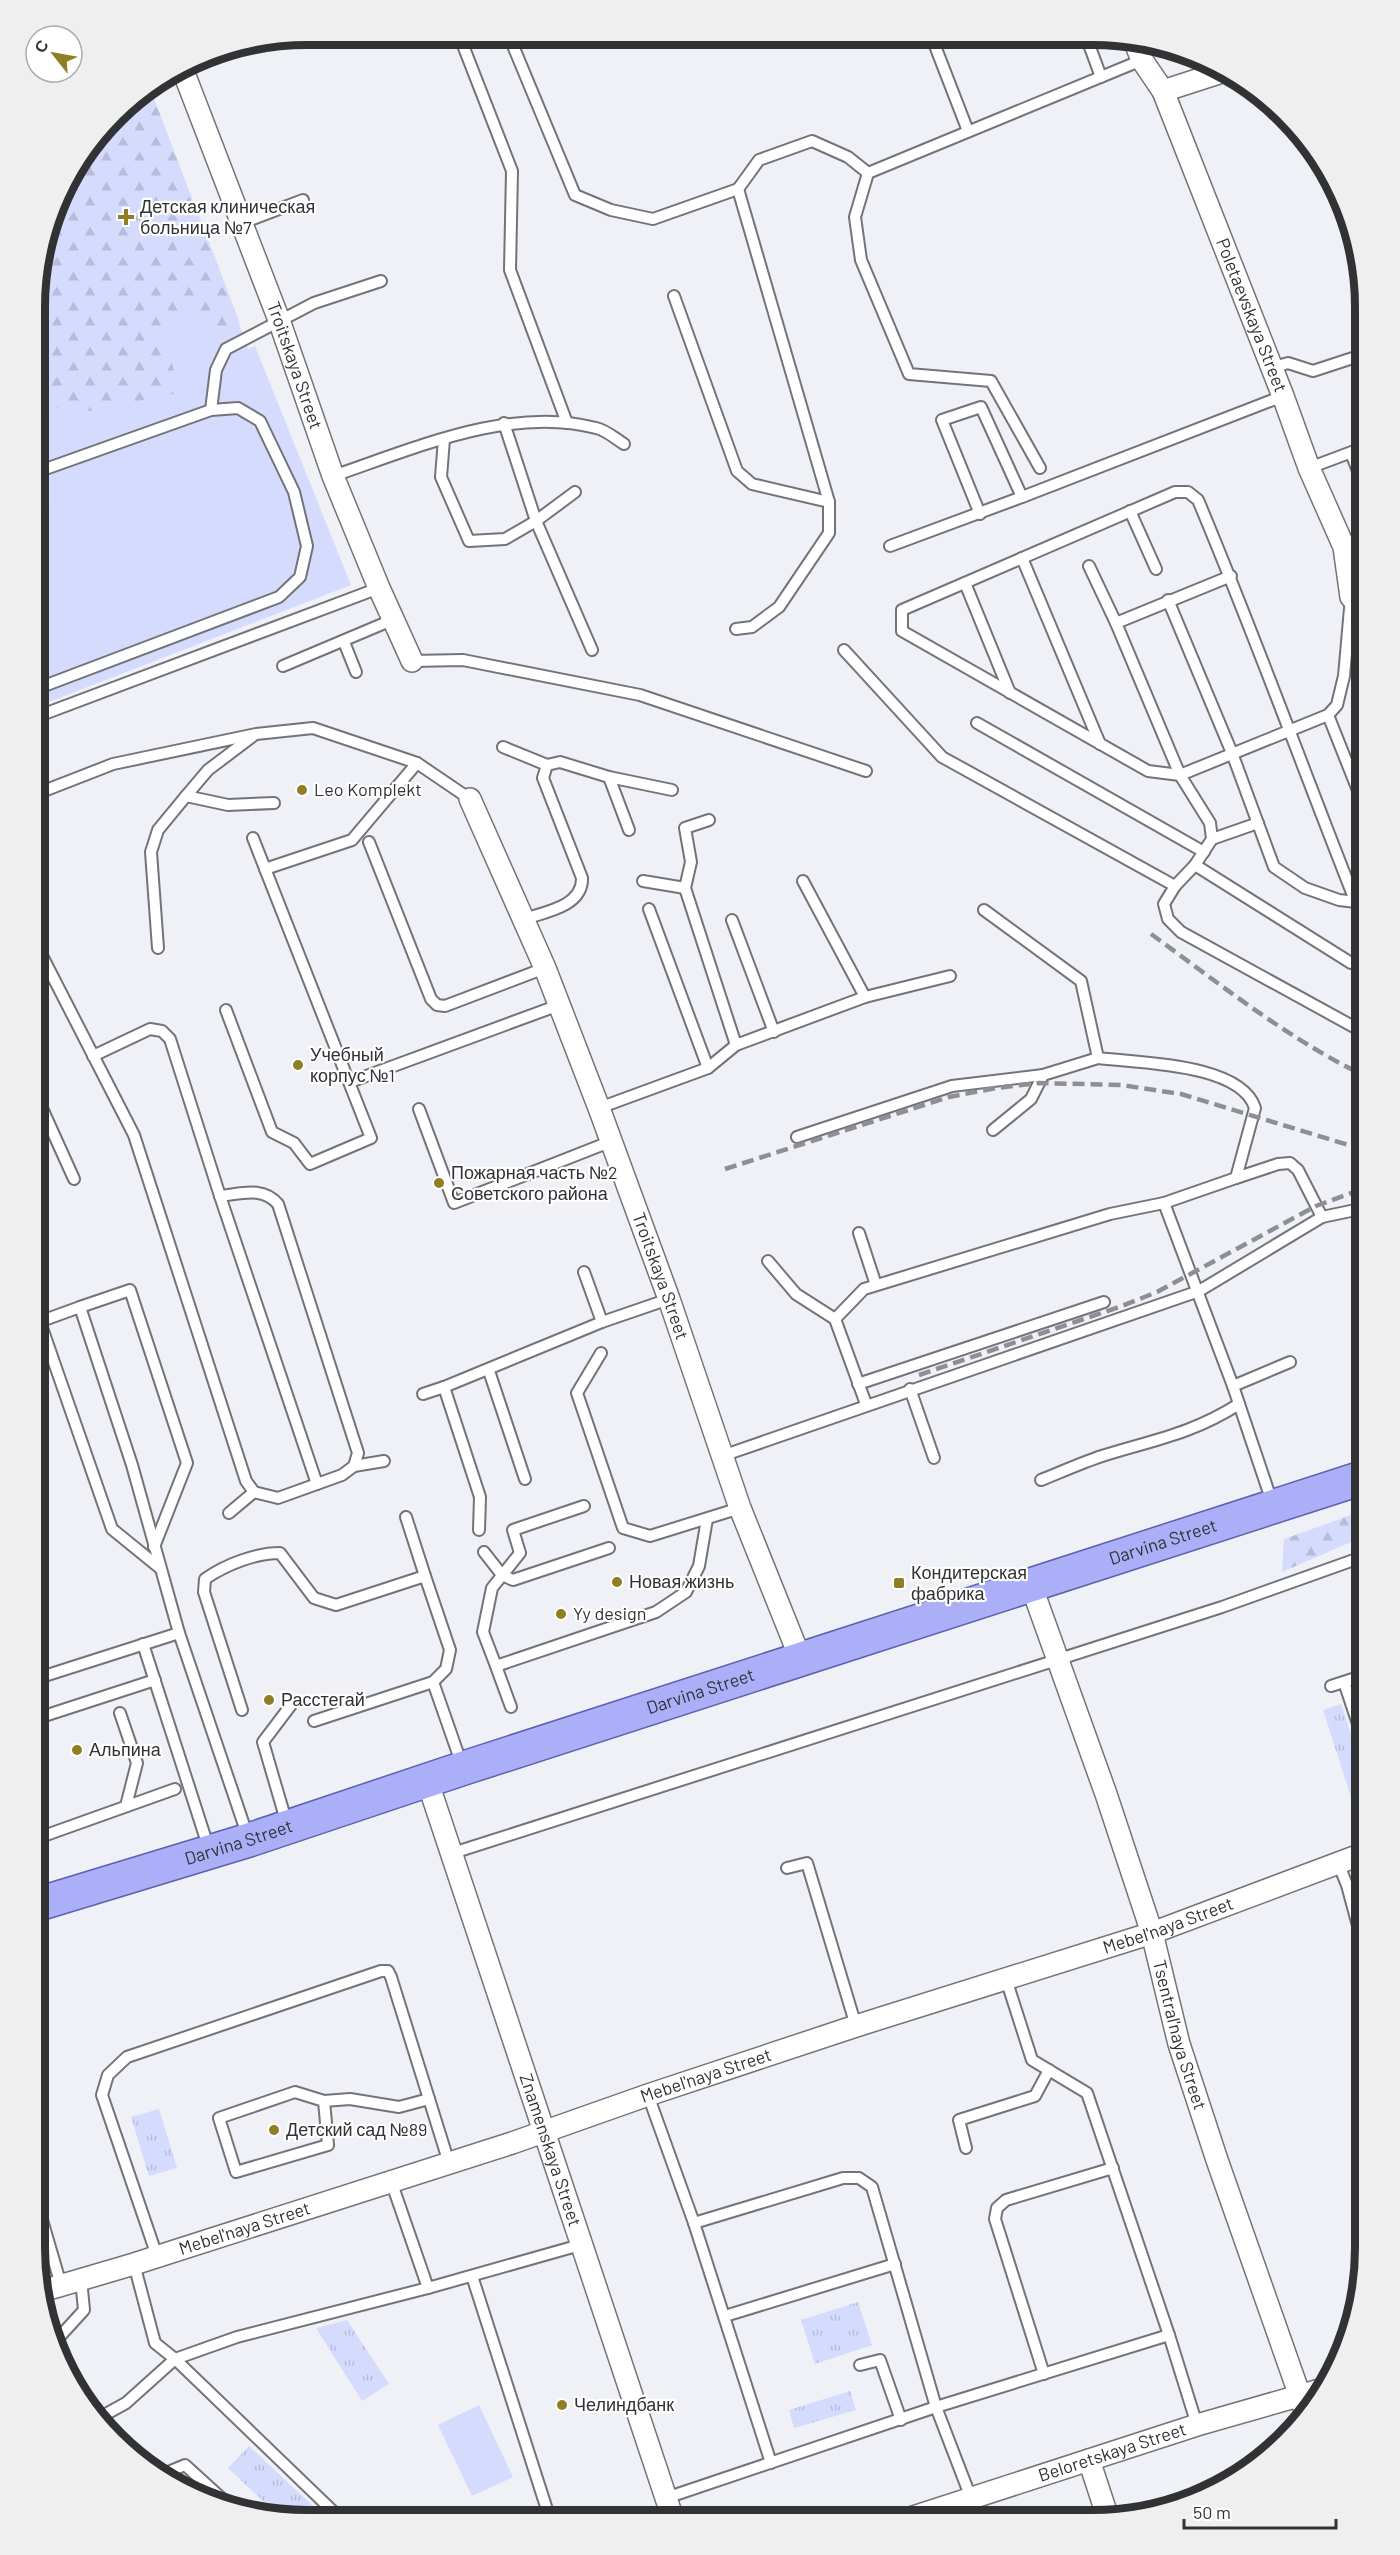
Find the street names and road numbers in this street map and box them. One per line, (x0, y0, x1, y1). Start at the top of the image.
street label: Poletaevskaya Street (1212, 235, 1292, 395)
street label: Troitskaya Street (263, 298, 328, 432)
street label: Troitskaya Street (628, 1209, 694, 1342)
street label: Darvina Street (1106, 1514, 1219, 1569)
street label: Darvina Street (644, 1663, 757, 1718)
street label: Darvina Street (182, 1814, 295, 1869)
street label: Mebel'naya Street (1100, 1892, 1236, 1958)
street label: Tsentral'naya Street (1149, 1958, 1212, 2112)
street label: Mebel'naya Street (637, 2043, 774, 2107)
street label: Znamenskaya Street (515, 2071, 587, 2229)
street label: Mebel'naya Street (176, 2196, 313, 2259)
street label: Beloretskaya Street (1035, 2417, 1189, 2486)

